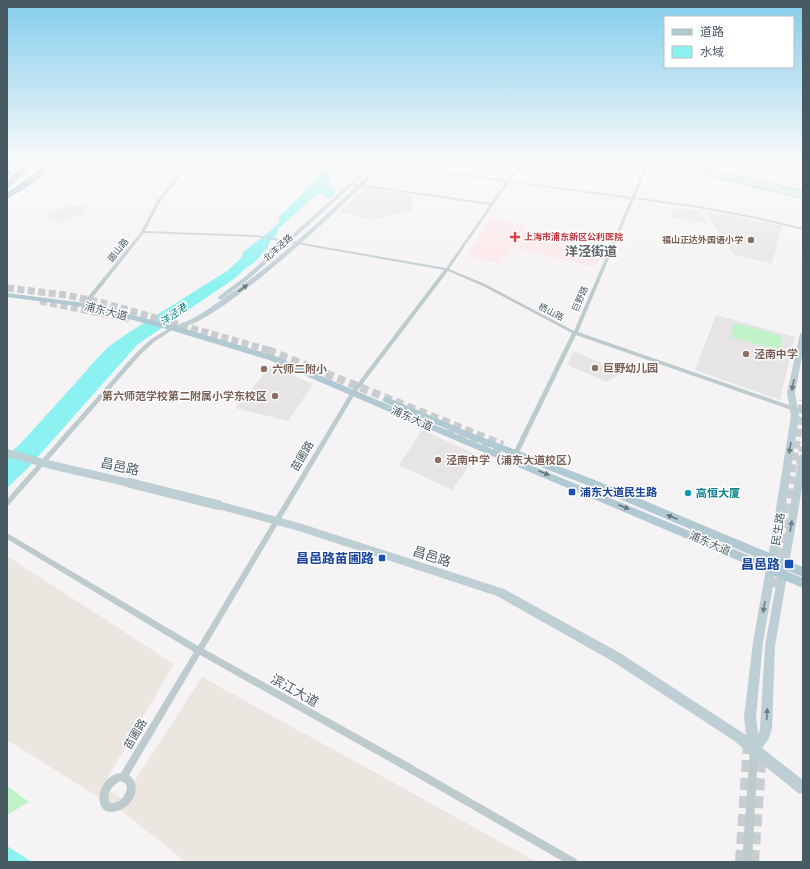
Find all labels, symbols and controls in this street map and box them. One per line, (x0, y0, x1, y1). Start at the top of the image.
legend (664, 16, 794, 68)
text: 道路 (700, 23, 724, 40)
text: 水域 (700, 43, 724, 60)
street label: 北洋泾路 (261, 231, 295, 265)
marker: 上海市浦东新区公利医院 (509, 231, 521, 243)
place label: 上海市浦东新区公利医院 (524, 231, 623, 243)
place label: 福山正达外国语小学 (662, 234, 743, 246)
marker: 福山正达外国语小学 (746, 235, 756, 245)
street label: 崮山路 (105, 236, 131, 264)
district label: 洋泾街道 (565, 242, 617, 261)
one-way arrow (238, 284, 249, 293)
street label: 巨野路 (569, 284, 591, 314)
street label: 浦东大道 (83, 298, 129, 324)
water label: 洋泾港 (157, 299, 192, 329)
street label: 栖山路 (536, 301, 566, 323)
place label: 泾南中学 (754, 346, 798, 362)
marker: 泾南中学 (741, 349, 751, 359)
place label: 巨野幼儿园 (603, 360, 658, 376)
place label: 六师二附小 (272, 361, 327, 377)
marker: 巨野幼儿园 (590, 363, 600, 373)
marker: 六师二附小 (259, 364, 269, 374)
one-way arrow (790, 379, 796, 392)
place label: 第六师范学校第二附属小学东校区 (102, 388, 267, 404)
marker: 第六师范学校第二附属小学东校区 (270, 391, 280, 401)
street label: 浦东大道 (389, 402, 435, 434)
street label: 苗圃路 (287, 438, 317, 474)
one-way arrow (787, 442, 793, 454)
place label: 泾南中学（浦东大道校区） (446, 452, 578, 468)
street label: 昌邑路 (99, 453, 141, 480)
marker: 泾南中学（浦东大道校区） (433, 455, 443, 465)
one-way arrow (538, 471, 550, 477)
place label: 浦东大道民生路 (580, 484, 658, 500)
place label: 高恒大厦 (696, 485, 740, 501)
marker: 浦东大道民生路 (567, 487, 577, 497)
marker: 高恒大厦 (683, 488, 693, 498)
one-way arrow (618, 504, 630, 510)
street label: 民生路 (768, 511, 788, 547)
one-way arrow (667, 514, 678, 520)
one-way arrow (788, 520, 794, 532)
street label: 浦东大道 (687, 527, 733, 559)
street label: 昌邑路 (410, 541, 453, 572)
place label: 昌邑路苗圃路 (296, 549, 374, 568)
marker: 昌邑路苗圃路 (377, 553, 387, 563)
place label: 昌邑路 (741, 555, 780, 574)
marker: 昌邑路 (783, 558, 795, 570)
one-way arrow (761, 601, 767, 613)
street label: 滨江大道 (267, 670, 322, 711)
one-way arrow (763, 708, 770, 720)
street label: 苗圃路 (120, 716, 150, 752)

